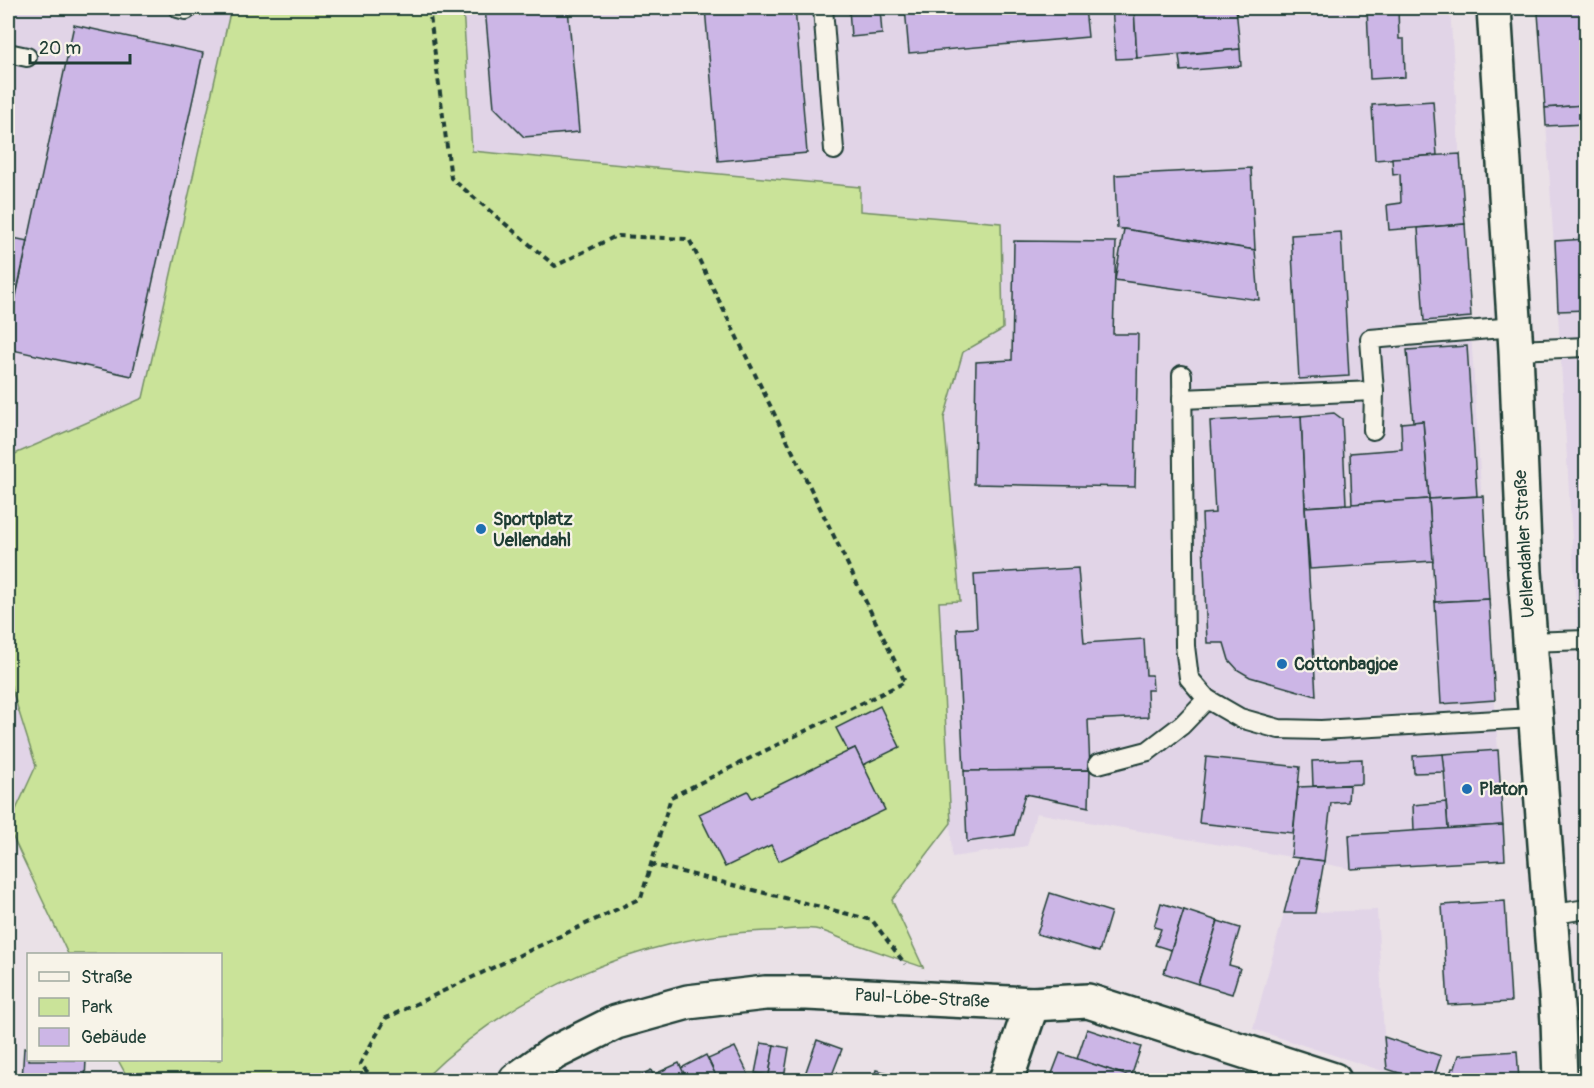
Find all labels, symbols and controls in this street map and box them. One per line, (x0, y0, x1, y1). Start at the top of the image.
scale bar (30, 27, 130, 65)
text: 20 m (39, 37, 81, 60)
street label: Uellendahler Straße (1509, 469, 1540, 619)
place label: Sportplatz Uellendahl (493, 508, 573, 552)
marker: Sportplatz Uellendahl (474, 522, 488, 536)
place label: Cottonbagjoe (1294, 653, 1399, 676)
marker: Cottonbagjoe (1275, 657, 1289, 671)
place label: Platon (1479, 778, 1528, 801)
marker: Platon (1460, 782, 1474, 796)
legend (27, 953, 222, 1061)
text: Straße (81, 966, 132, 989)
street label: Paul-Löbe-Straße (854, 983, 990, 1014)
text: Park (81, 996, 113, 1019)
text: Gebäude (81, 1026, 146, 1049)

